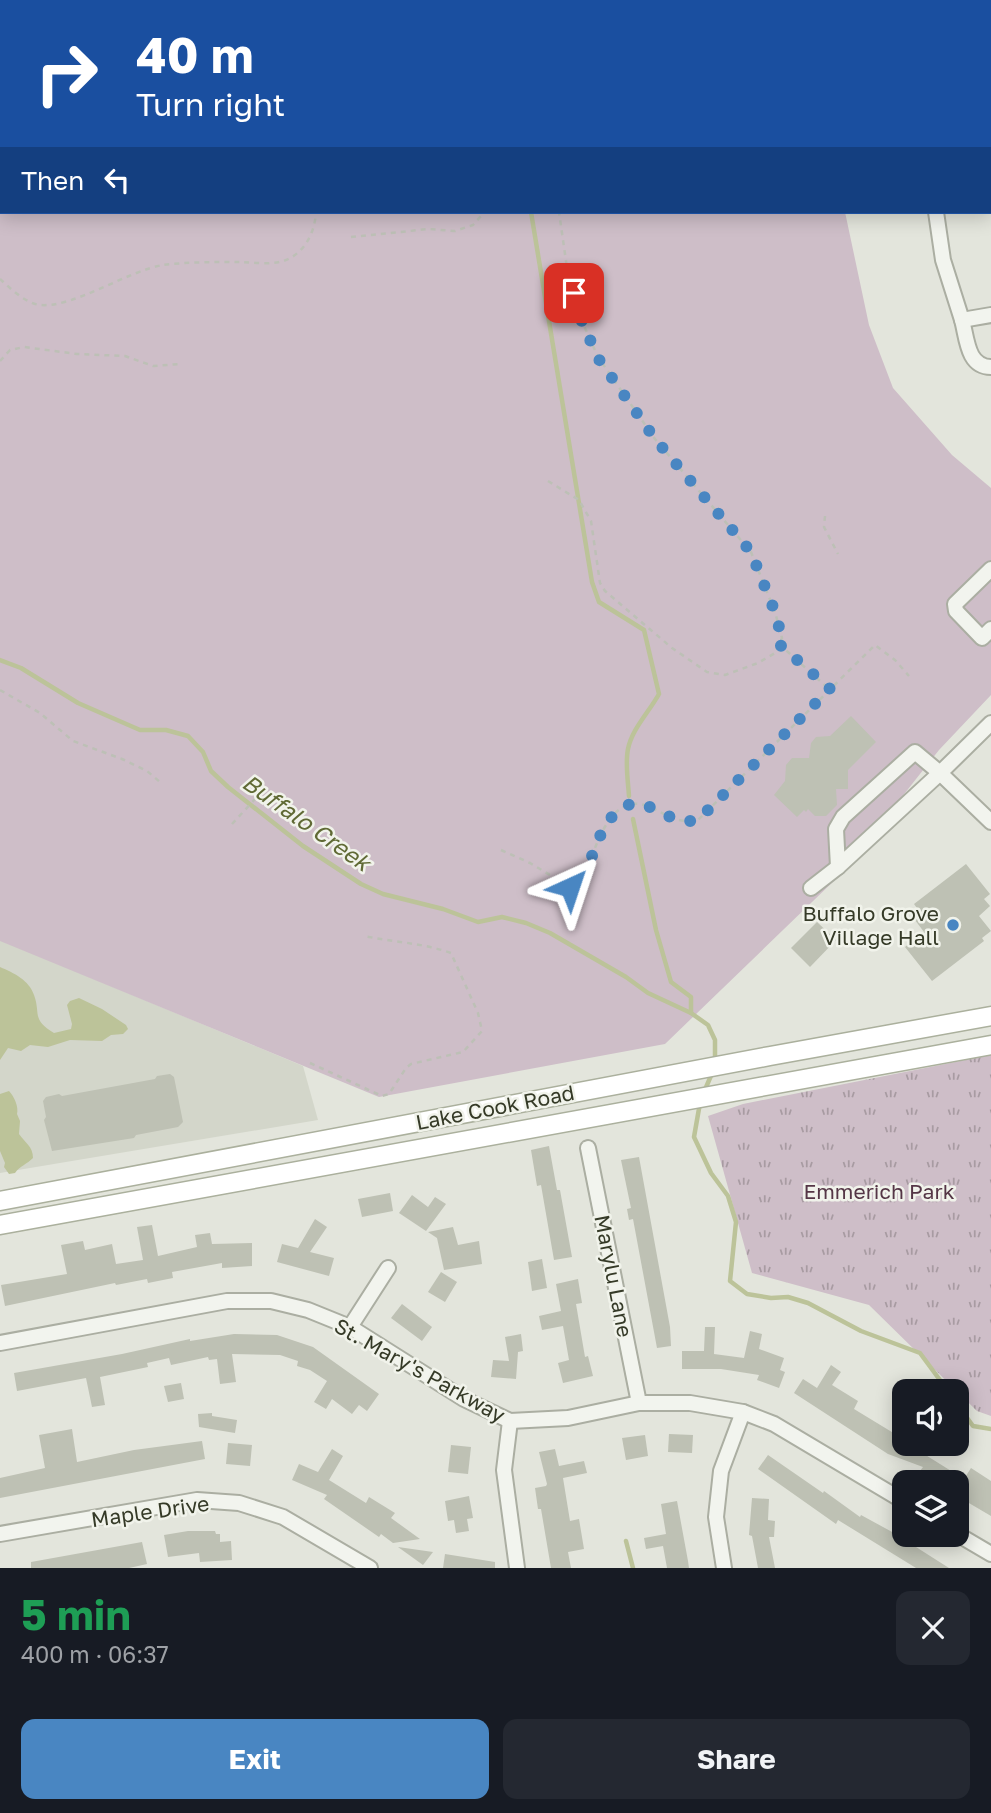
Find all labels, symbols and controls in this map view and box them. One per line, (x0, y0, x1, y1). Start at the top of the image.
text: 40 m (136, 25, 254, 84)
icon: right (21, 28, 112, 119)
text: Turn right (136, 85, 285, 123)
icon: left (98, 161, 136, 199)
text: Then (21, 165, 84, 196)
pin (544, 263, 604, 323)
icon: arrive (555, 274, 593, 312)
water label: Buffalo Creek (238, 768, 378, 878)
position arrow (533, 850, 607, 924)
place label: Buffalo Grove Village Hall (802, 900, 939, 950)
marker: Buffalo Grove Village Hall (945, 917, 961, 933)
street label: Lake Cook Road (414, 1079, 576, 1135)
park label: Emmerich Park (803, 1178, 955, 1204)
street label: Marylu Lane (589, 1212, 639, 1340)
street label: St. Mary's Parkway (330, 1312, 510, 1428)
map controls (892, 1379, 969, 1547)
button: sound (892, 1379, 969, 1456)
button: layers (892, 1470, 969, 1547)
street label: Maple Drive (89, 1490, 211, 1532)
text: 5 min (21, 1589, 131, 1639)
button: close (896, 1591, 970, 1665)
text: 400 m · 06:37 (21, 1640, 169, 1668)
button: Exit (21, 1719, 489, 1799)
button: Share (503, 1719, 970, 1799)

